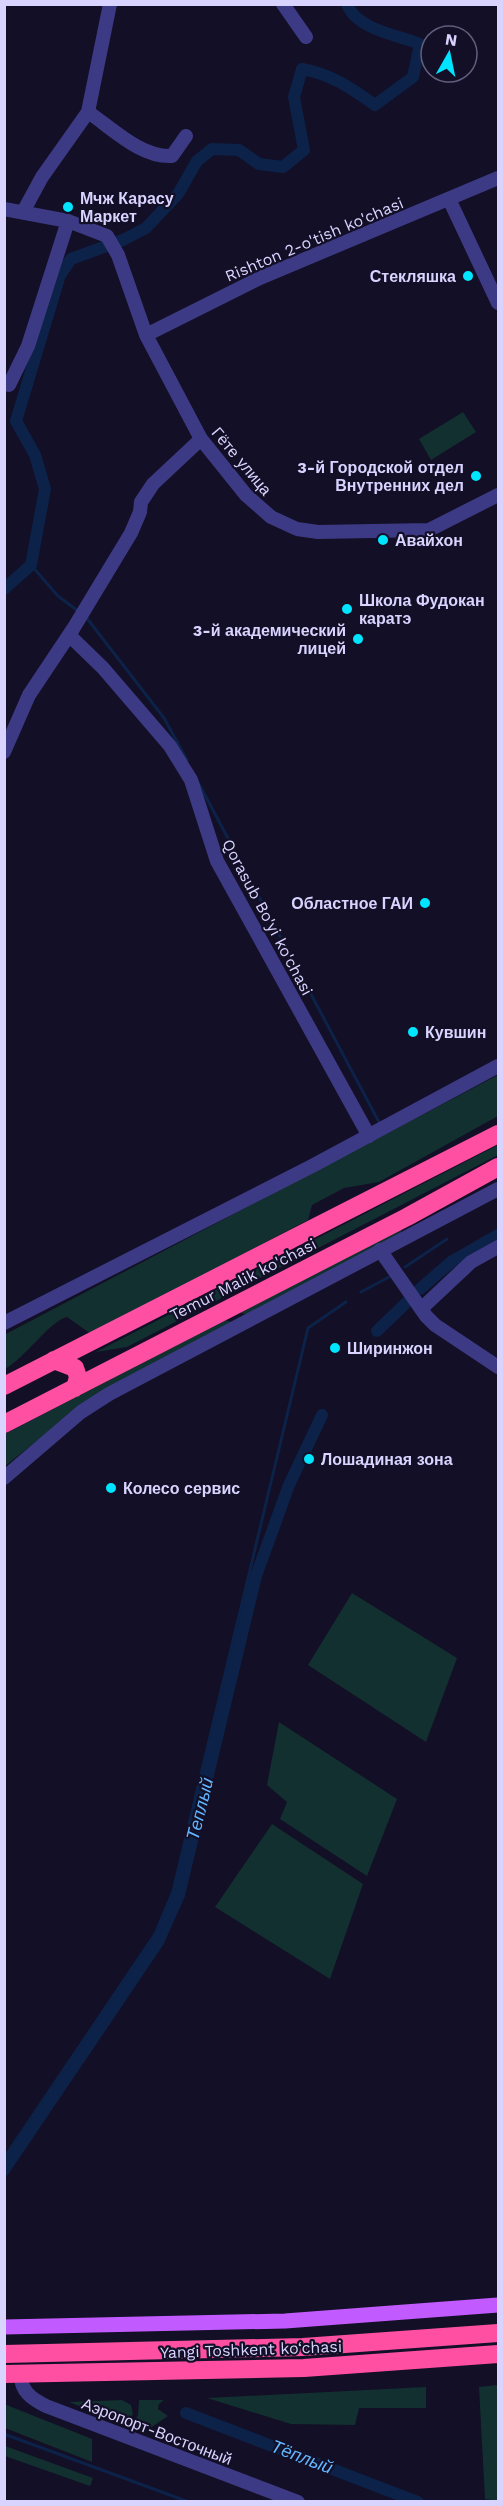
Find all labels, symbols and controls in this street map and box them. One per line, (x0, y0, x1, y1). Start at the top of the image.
north arrow (419, 24, 479, 84)
text: N (444, 29, 459, 50)
place label: Мчж Карасу Маркет (80, 189, 174, 226)
street label: Rishton 2-o'tish ko'chasi (222, 193, 406, 286)
marker: Мчж Карасу Маркет (61, 200, 75, 214)
place label: Стекляшка (370, 267, 456, 286)
marker: Стекляшка (461, 269, 475, 283)
street label: Гёте улица (208, 423, 276, 499)
place label: 3-й Городской отдел Внутренних дел (297, 458, 464, 495)
marker: 3-й Городской отдел Внутренних дел (469, 469, 483, 483)
place label: Авайхон (395, 531, 463, 550)
marker: Авайхон (376, 533, 390, 547)
place label: Школа Фудокан каратэ (359, 591, 485, 628)
marker: Школа Фудокан каратэ (340, 602, 354, 616)
place label: 3-й академический лицей (193, 621, 346, 658)
marker: 3-й академический лицей (351, 632, 365, 646)
street label: Qorasub Bo'yi ko'chasi (218, 836, 317, 999)
place label: Областное ГАИ (291, 894, 413, 913)
marker: Областное ГАИ (418, 896, 432, 910)
place label: Кувшин (425, 1023, 486, 1042)
marker: Кувшин (406, 1025, 420, 1039)
street label: Temur Malik ko'chasi (167, 1234, 320, 1325)
place label: Ширинжон (347, 1339, 433, 1358)
marker: Ширинжон (328, 1341, 342, 1355)
place label: Лошадиная зона (321, 1450, 453, 1469)
marker: Лошадиная зона (302, 1452, 316, 1466)
place label: Колесо сервис (123, 1479, 240, 1498)
marker: Колесо сервис (104, 1481, 118, 1495)
water label: Теплый (182, 1775, 217, 1842)
street label: Yangi Toshkent ko‘chasi (160, 2337, 342, 2362)
street label: Аэропорт-Восточный (79, 2394, 235, 2469)
water label: Тёплый (268, 2435, 336, 2478)

